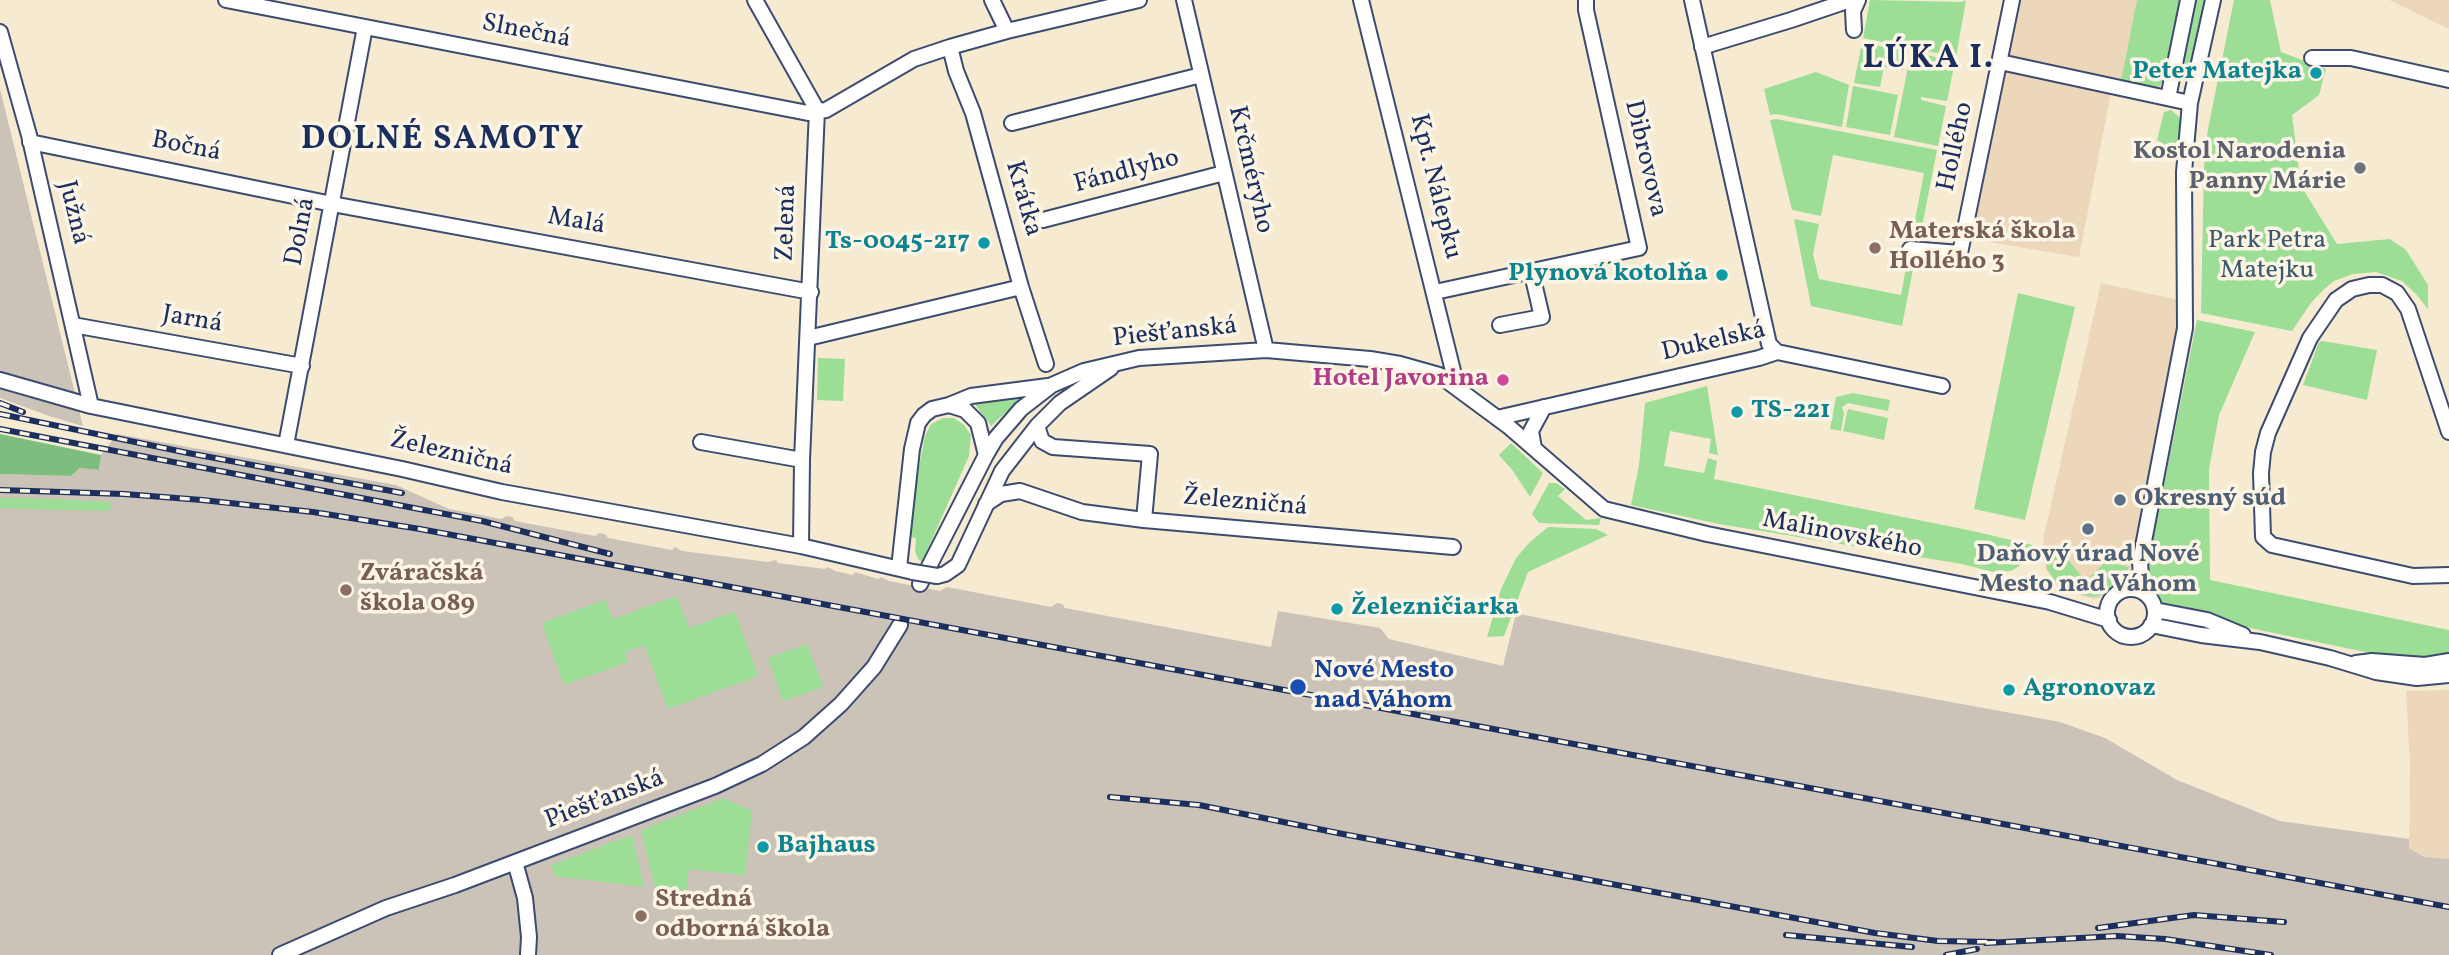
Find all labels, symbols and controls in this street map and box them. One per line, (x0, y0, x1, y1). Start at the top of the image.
street label: Slnečná (479, 9, 573, 57)
district label: LÚKA I. (1864, 41, 1994, 81)
place label: Peter Matejka (2132, 57, 2302, 89)
marker: Peter Matejka (2308, 65, 2324, 81)
street label: Dibrovova (1615, 97, 1673, 221)
street label: Hollého (1932, 100, 1982, 194)
street label: Krčméryho (1219, 103, 1279, 237)
street label: Kpt. Nálepku (1401, 111, 1467, 263)
district label: DOLNÉ SAMOTY (302, 122, 584, 162)
street label: Bočná (149, 126, 223, 170)
place label: Kostol Narodenia Panny Márie (2133, 137, 2346, 198)
street label: Fándlyho (1071, 144, 1183, 202)
street label: Krátka (996, 158, 1048, 240)
marker: Kostol Narodenia Panny Márie (2352, 160, 2368, 176)
street label: Južná (49, 178, 95, 248)
street label: Zelená (771, 184, 805, 262)
street label: Dolná (280, 195, 324, 269)
street label: Malá (545, 203, 607, 243)
place label: Materská škola Hollého 3 (1889, 217, 2076, 278)
park label: Park Petra Matejku (2208, 226, 2326, 288)
place label: Ts-0045-217 (825, 227, 970, 259)
marker: Ts-0045-217 (976, 235, 992, 251)
marker: Materská škola Hollého 3 (1867, 240, 1883, 256)
place label: Plynová kotolňa (1508, 259, 1708, 291)
marker: Plynová kotolňa (1714, 267, 1730, 283)
street label: Jarná (159, 300, 225, 342)
street label: Piešťanská (1111, 312, 1239, 356)
street label: Dukelská (1659, 316, 1769, 370)
place label: Hotel Javorina (1312, 364, 1489, 396)
marker: Hotel Javorina (1495, 372, 1511, 388)
place label: TS-221 (1751, 396, 1830, 428)
marker: TS-221 (1729, 404, 1745, 420)
street label: Železničná (386, 426, 516, 484)
street label: Železničná (1181, 483, 1309, 525)
place label: Okresný súd (2134, 484, 2286, 516)
marker: Okresný súd (2112, 492, 2128, 508)
street label: Malinovského (1759, 505, 1925, 567)
marker: Daňový úrad Nové Mesto nad Váhom (2080, 521, 2096, 537)
place label: Daňový úrad Nové Mesto nad Váhom (1977, 540, 2199, 602)
place label: Zváračská škola 089 (360, 559, 484, 620)
marker: Zváračská škola 089 (338, 582, 354, 598)
place label: Železničiarka (1351, 593, 1519, 625)
marker: Železničiarka (1329, 601, 1345, 617)
place label: Nové Mesto nad Váhom (1314, 656, 1454, 718)
place label: Agronovaz (2023, 674, 2156, 706)
marker: Nové Mesto nad Váhom (1288, 677, 1308, 697)
marker: Agronovaz (2001, 682, 2017, 698)
street label: Piešťanská (541, 764, 669, 838)
place label: Bajhaus (777, 831, 876, 863)
marker: Bajhaus (755, 839, 771, 855)
place label: Stredná odborná škola (655, 885, 830, 946)
marker: Stredná odborná škola (633, 908, 649, 924)

